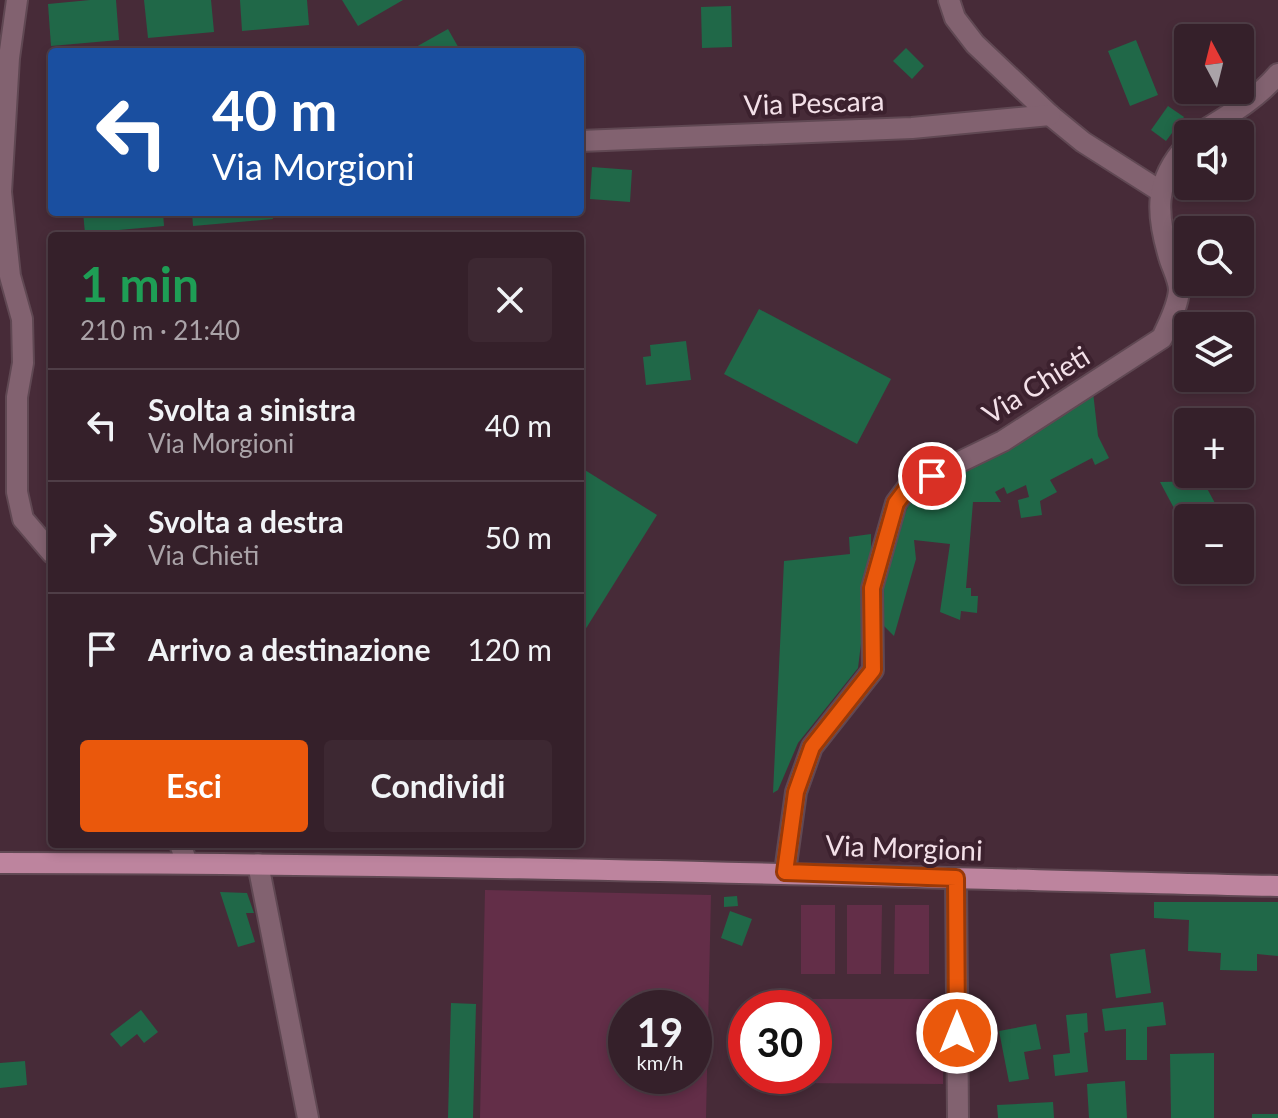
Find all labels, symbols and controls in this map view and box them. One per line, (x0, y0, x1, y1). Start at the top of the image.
north arrow (1174, 24, 1254, 104)
map controls (1174, 24, 1254, 584)
text: 40 m (212, 76, 337, 143)
icon: left (80, 80, 184, 184)
street label: Via Pescara (743, 83, 885, 121)
button: sound (1174, 120, 1254, 200)
text: Via Morgioni (212, 144, 415, 188)
button: search (1174, 216, 1254, 296)
text: 1 min (80, 255, 199, 312)
button: close (468, 258, 552, 342)
button: layers (1174, 312, 1254, 392)
text: 210 m · 21:40 (80, 314, 240, 346)
street label: Via Chieti (976, 338, 1095, 430)
text: Svolta a sinistra (148, 391, 356, 427)
icon: left (80, 403, 124, 447)
text: 40 m (485, 407, 552, 443)
button: + (1174, 408, 1254, 488)
text: Via Morgioni (148, 427, 294, 459)
pin (898, 442, 966, 510)
icon: arrive (910, 454, 954, 498)
text: Svolta a destra (148, 503, 344, 539)
button: − (1174, 504, 1254, 584)
icon: right (80, 515, 124, 559)
text: 50 m (485, 519, 552, 555)
text: Via Chieti (148, 539, 259, 571)
icon: arrive (80, 627, 124, 671)
text: Arrivo a destinazione (148, 631, 430, 667)
text: 120 m (467, 631, 552, 667)
button: Esci (80, 740, 308, 832)
button: Condividi (324, 740, 552, 832)
street label: Via Morgioni (825, 827, 983, 867)
speed limit sign: 30 (728, 990, 832, 1094)
position arrow (915, 991, 999, 1075)
text: 19 (637, 1008, 683, 1056)
text: km/h (637, 1050, 683, 1074)

